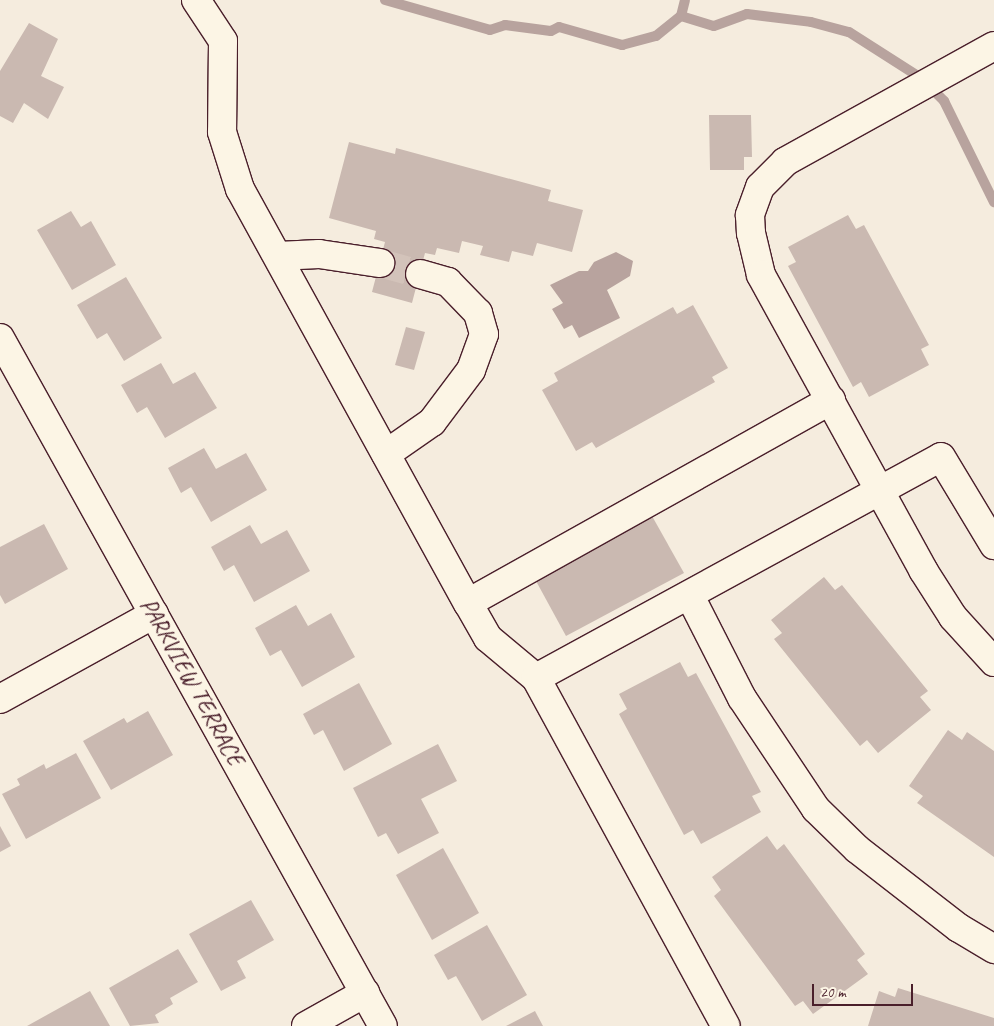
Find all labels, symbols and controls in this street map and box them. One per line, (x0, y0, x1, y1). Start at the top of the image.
street label: PARKVIEW TERRACE (134, 594, 250, 770)
scale bar (814, 974, 915, 1006)
text: 20 m (820, 983, 846, 1002)

